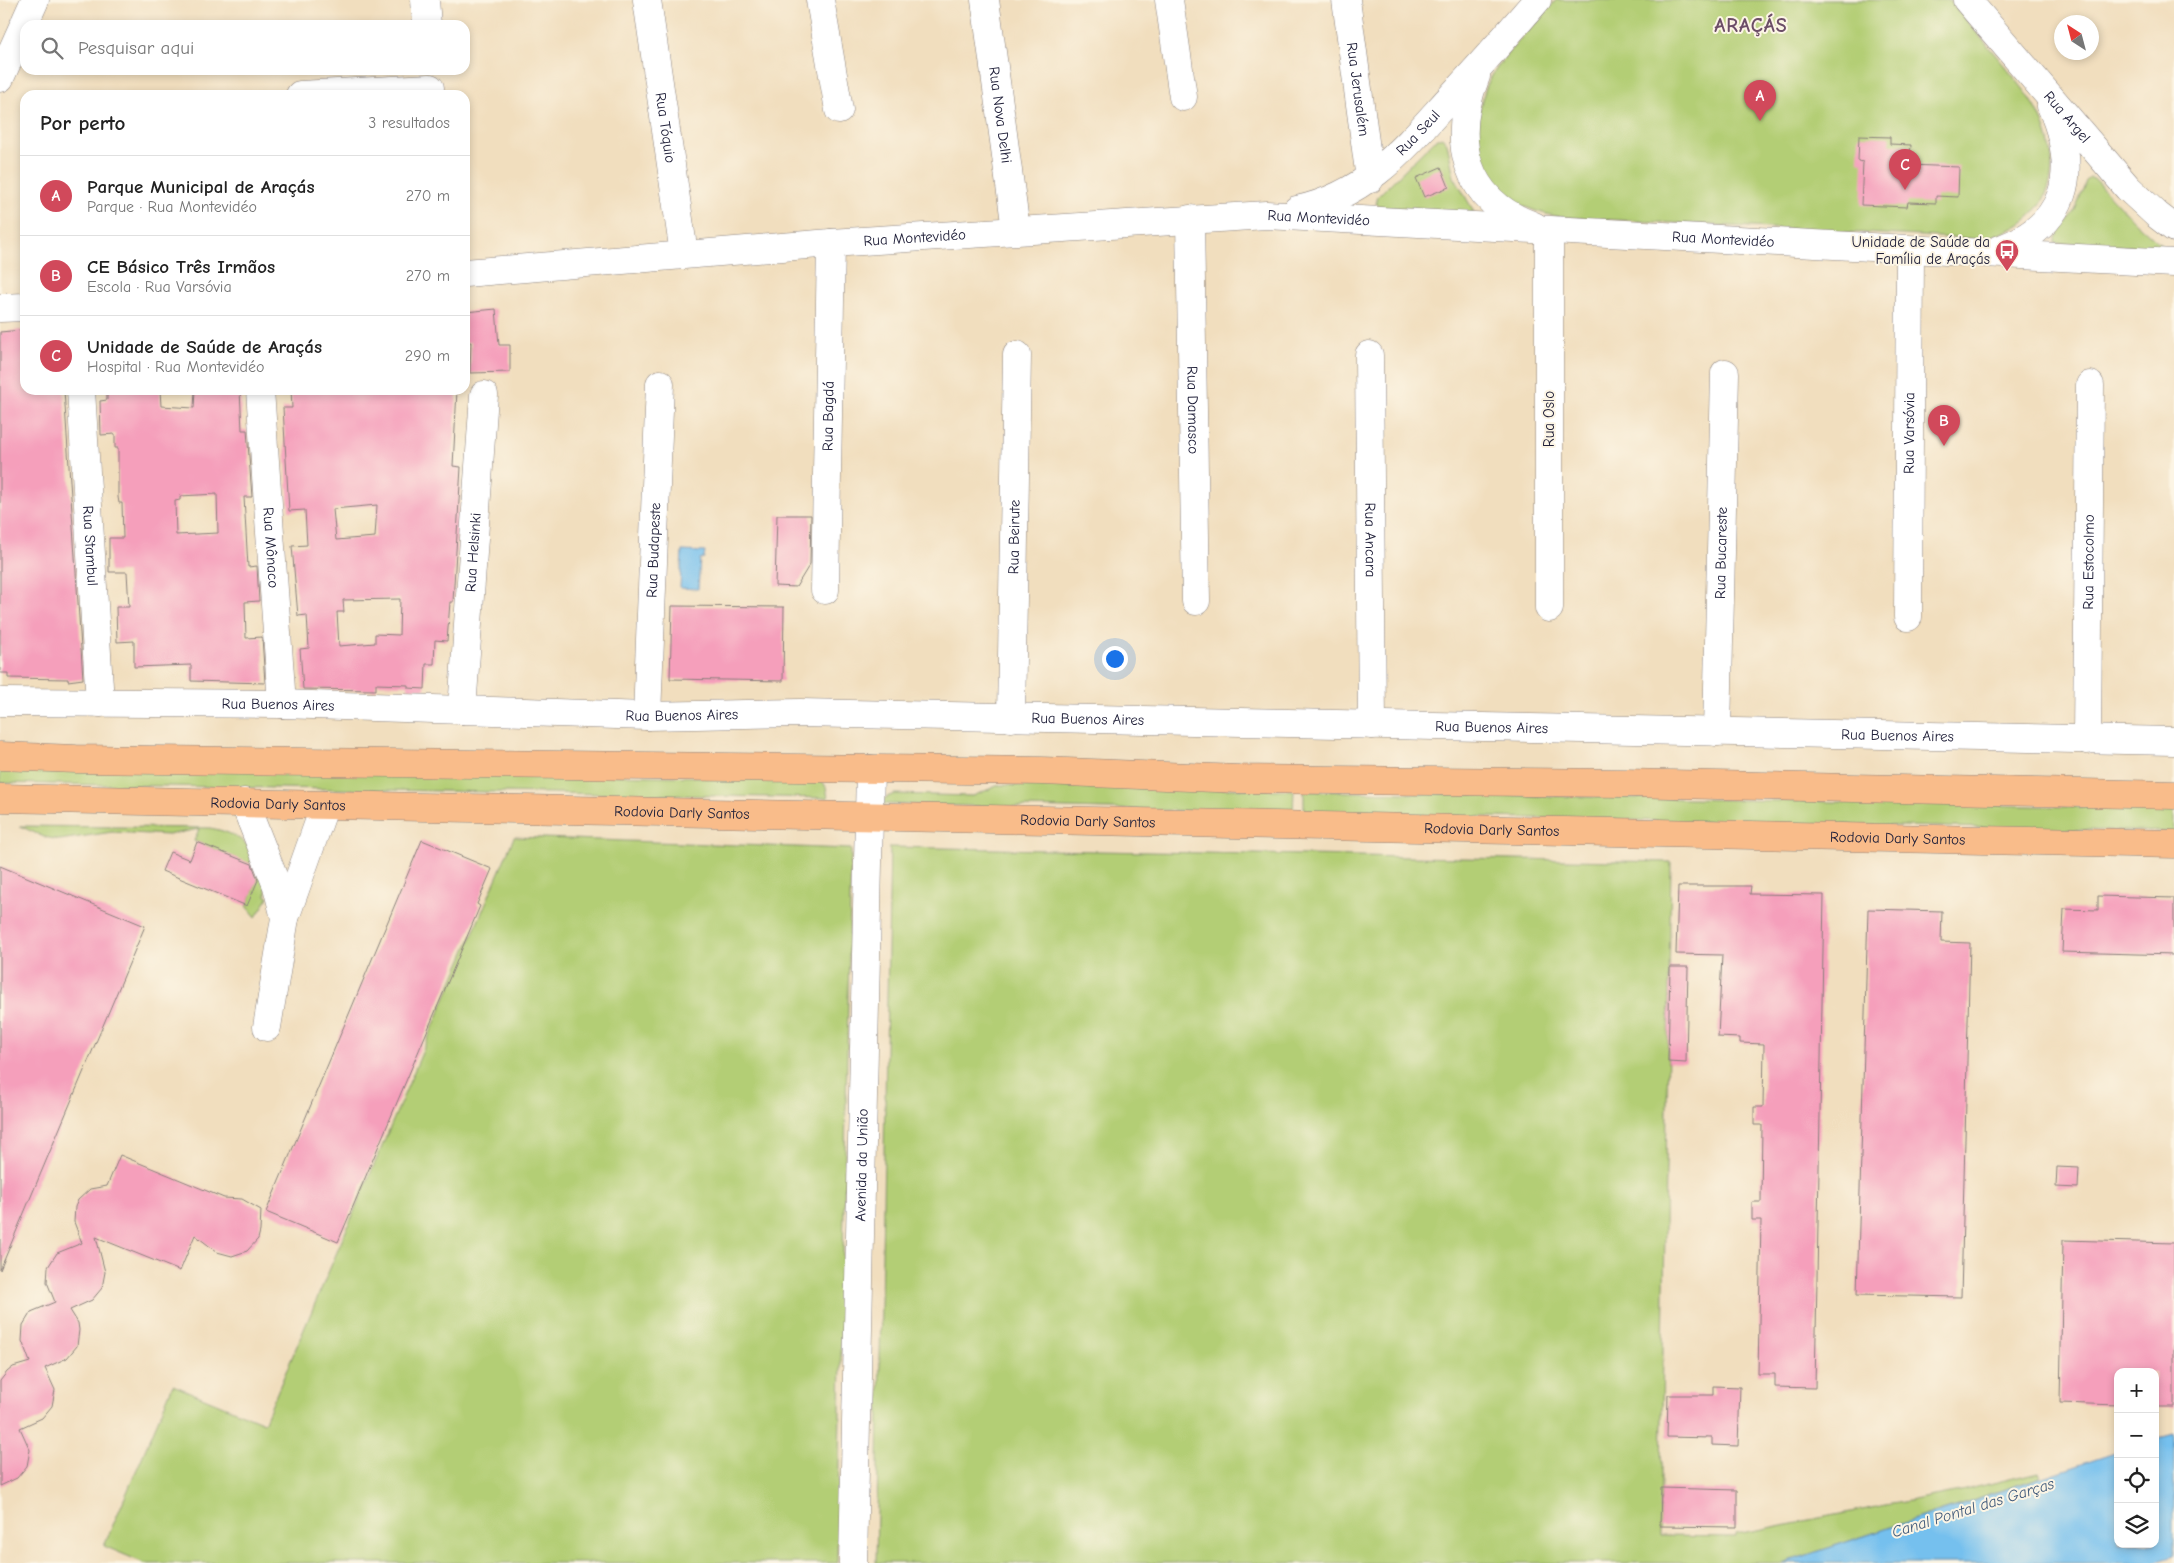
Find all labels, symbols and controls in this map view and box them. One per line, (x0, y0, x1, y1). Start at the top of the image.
district label: ARAÇÁS (1714, 13, 1788, 37)
north arrow (2054, 15, 2099, 60)
search box (20, 20, 470, 75)
icon: search (38, 34, 66, 62)
text: Pesquisar aqui (78, 37, 194, 59)
street label: Rua Jerusalém (1343, 41, 1373, 137)
street label: Rua Nova Delhi (985, 65, 1016, 164)
pin: A (1744, 80, 1776, 121)
street label: Rua Argel (2040, 87, 2094, 147)
street label: Rua Tóquio (652, 91, 680, 164)
street label: Rua Seul (1392, 106, 1444, 159)
text: Por perto (40, 111, 125, 135)
text: 3 resultados (368, 114, 450, 132)
pin: C (1889, 149, 1921, 190)
text: Parque Municipal de Araçás (87, 176, 315, 198)
text: A (52, 187, 60, 205)
text: 270 m (406, 187, 450, 205)
text: Parque · Rua Montevidéo (87, 198, 257, 216)
street label: Rua Montevidéo (1267, 206, 1371, 229)
street label: Rua Montevidéo (863, 225, 966, 250)
street label: Rua Montevidéo (1671, 227, 1775, 251)
place label: Unidade de Saúde da Família de Araçás (1851, 233, 1990, 268)
bus stop icon: Unidade de Saúde da Família de Araçás (1994, 238, 2020, 272)
text: CE Básico Três Irmãos (87, 256, 275, 278)
text: B (51, 267, 61, 285)
text: 270 m (406, 267, 450, 285)
text: Escola · Rua Varsóvia (87, 278, 232, 296)
text: Unidade de Saúde de Araçás (87, 336, 322, 358)
text: C (51, 347, 61, 365)
text: 290 m (405, 347, 450, 365)
text: Hospital · Rua Montevidéo (87, 358, 265, 376)
street label: Rua Damasco (1183, 366, 1203, 454)
street label: Rua Bagdá (818, 381, 838, 451)
street label: Rua Oslo (1540, 391, 1558, 447)
street label: Rua Varsóvia (1900, 392, 1918, 474)
pin: B (1928, 405, 1960, 446)
street label: Rua Beirute (1004, 499, 1024, 574)
street label: Rua Budapeste (643, 502, 664, 598)
street label: Rua Ancara (1361, 503, 1380, 577)
street label: Rua Stambul (79, 505, 102, 587)
street label: Rua Bucareste (1711, 506, 1731, 599)
street label: Rua Mônaco (259, 507, 283, 589)
street label: Rua Helsinki (461, 512, 485, 593)
street label: Rua Estocolmo (2079, 514, 2098, 610)
your location (1102, 646, 1128, 672)
street label: Rua Buenos Aires (222, 695, 335, 715)
street label: Rua Buenos Aires (625, 705, 738, 725)
street label: Rua Buenos Aires (1031, 709, 1144, 729)
street label: Rua Buenos Aires (1435, 717, 1548, 737)
street label: Rua Buenos Aires (1841, 725, 1954, 746)
street label: Rodovia Darly Santos (210, 793, 346, 814)
street label: Rodovia Darly Santos (614, 802, 750, 823)
street label: Rodovia Darly Santos (1020, 811, 1156, 831)
street label: Rodovia Darly Santos (1424, 819, 1560, 840)
street label: Rodovia Darly Santos (1830, 828, 1965, 849)
street label: Avenida da União (851, 1108, 872, 1222)
map controls (2114, 1368, 2159, 1548)
button: + (2114, 1368, 2159, 1413)
button: − (2114, 1413, 2159, 1458)
button: locate (2114, 1458, 2159, 1503)
water label: Canal Pontal das Garças (1890, 1475, 2057, 1541)
button: layers (2114, 1503, 2159, 1548)

